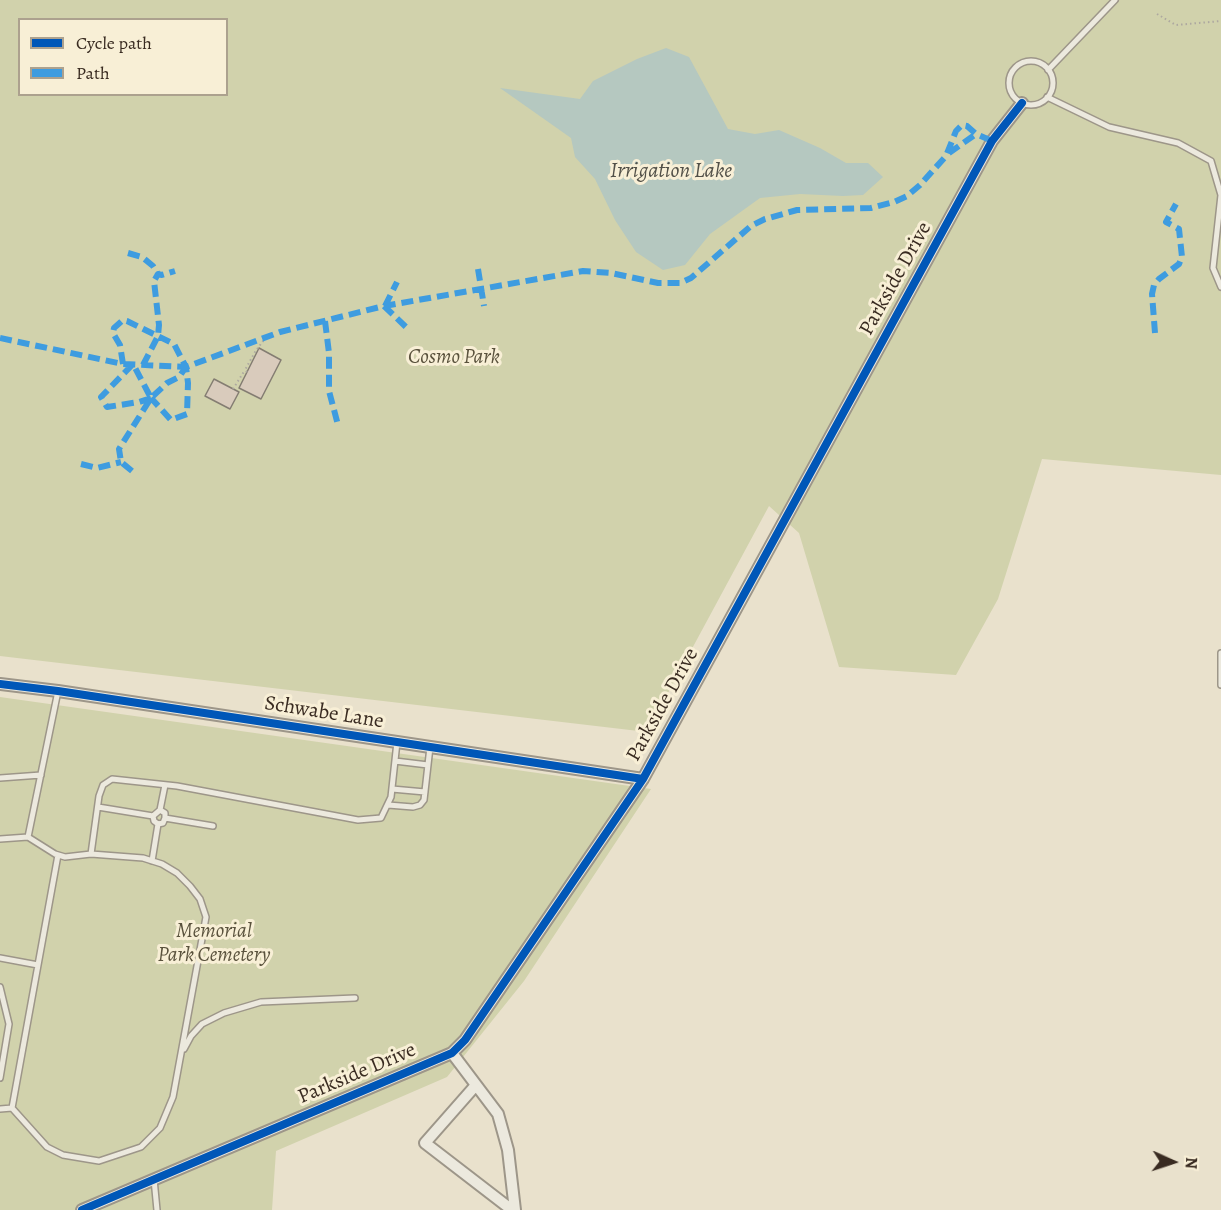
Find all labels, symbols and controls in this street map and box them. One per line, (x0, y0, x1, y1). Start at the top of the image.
legend (18, 18, 228, 96)
text: Cycle path (76, 31, 152, 55)
text: Path (76, 61, 110, 85)
water label: Irrigation Lake (610, 159, 732, 185)
street label: Parkside Drive (854, 218, 938, 340)
park label: Cosmo Park (408, 345, 500, 371)
street label: Parkside Drive (621, 644, 705, 766)
street label: Schwabe Lane (263, 691, 385, 735)
park label: Memorial Park Cemetery (158, 919, 270, 969)
street label: Parkside Drive (294, 1038, 420, 1110)
north arrow (1143, 1132, 1203, 1192)
text: N (1180, 1157, 1202, 1169)

